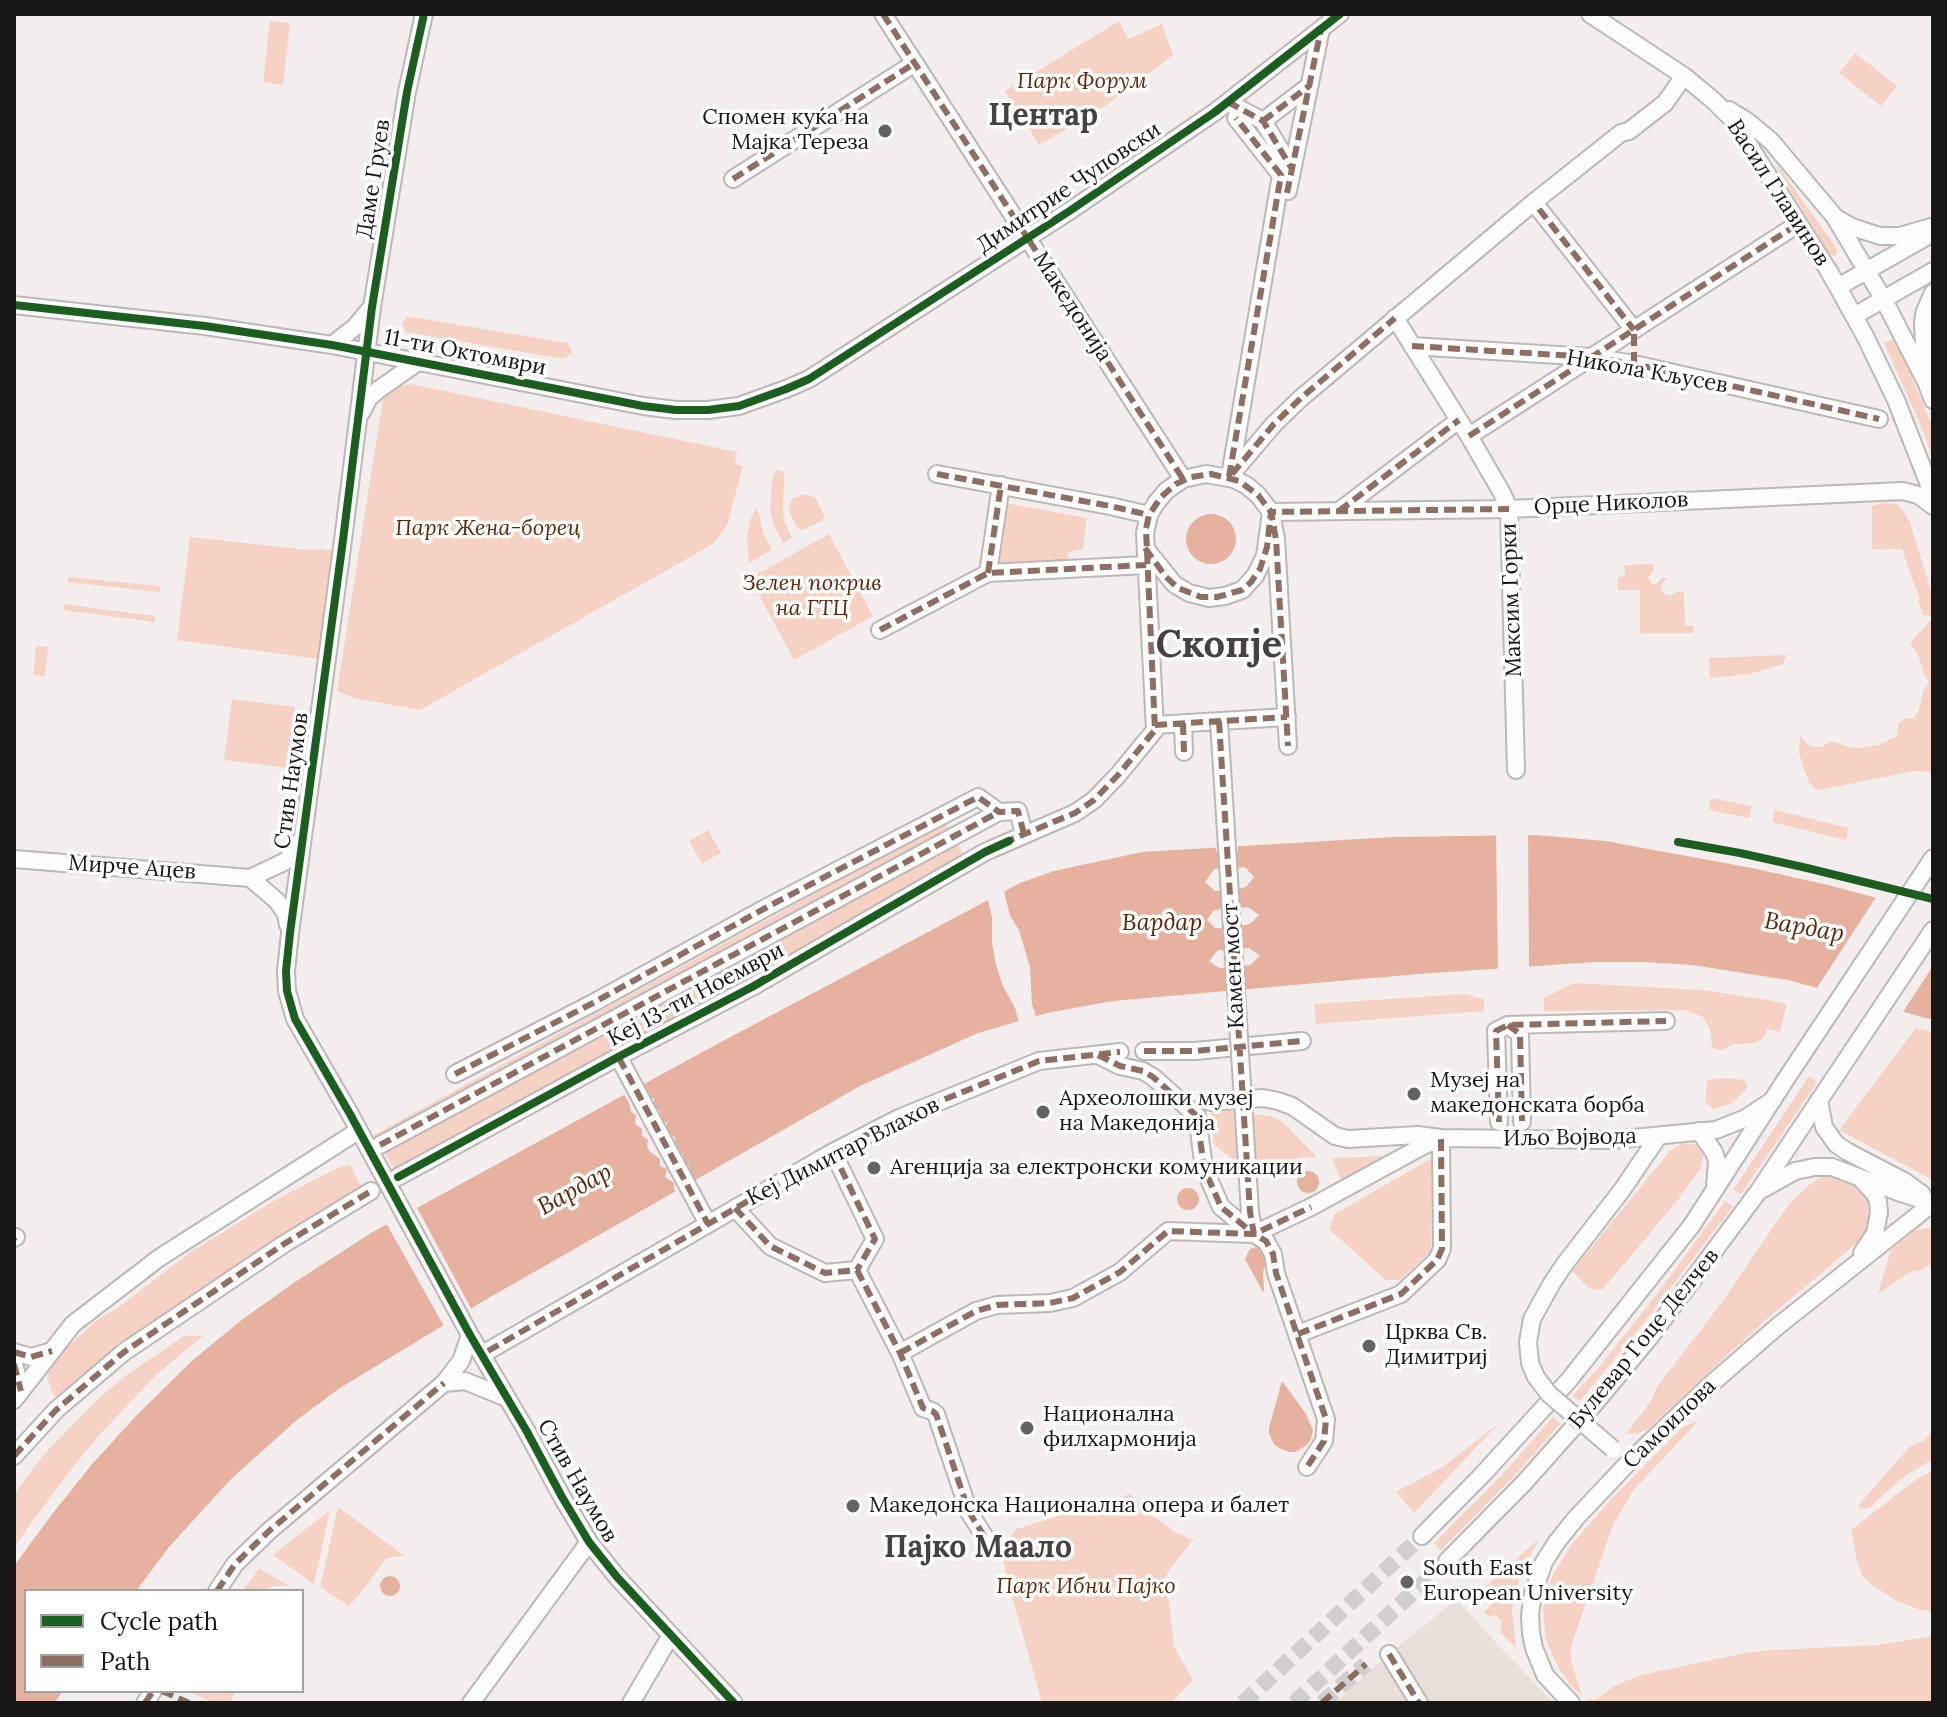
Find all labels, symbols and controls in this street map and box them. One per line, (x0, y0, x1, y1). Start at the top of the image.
park label: Парк Форум (1017, 69, 1147, 95)
district label: Центар (988, 98, 1098, 134)
place label: Спомен куќа на Мајка Тереза (702, 105, 869, 156)
street label: Васил Главинов (1721, 115, 1835, 271)
street label: Димитрие Чуповски (972, 117, 1166, 259)
street label: Даме Груев (352, 118, 396, 240)
marker: Спомен куќа на Мајка Тереза (876, 122, 894, 140)
street label: Македонија (1027, 247, 1117, 367)
street label: 11-ти Октомври (382, 324, 548, 382)
street label: Никола Кљусев (1564, 345, 1730, 399)
street label: Орце Николов (1533, 487, 1689, 521)
park label: Парк Жена-борец (395, 516, 581, 542)
street label: Максим Горки (1496, 522, 1528, 678)
park label: Зелен покрив на ГТЦ (742, 571, 882, 622)
district label: Скопје (1156, 623, 1282, 669)
street label: Стив Наумов (269, 711, 315, 851)
street label: Мирче Ацев (67, 850, 197, 886)
street label: Камен мост (1218, 903, 1250, 1029)
water label: Вардар (1762, 907, 1846, 949)
water label: Вардар (1122, 909, 1202, 937)
street label: Кеј 13-ти Ноември (603, 937, 789, 1053)
place label: Музеј на македонската борба (1430, 1068, 1645, 1120)
marker: Музеј на македонската борба (1405, 1085, 1423, 1103)
place label: Археолошки музеј на Македонија (1059, 1086, 1253, 1138)
street label: Кеј Димитар Влахов (742, 1092, 944, 1212)
marker: Археолошки музеј на Македонија (1034, 1103, 1052, 1121)
street label: Иљо Војвода (1503, 1124, 1637, 1152)
place label: Агенција за електронски комуникации (890, 1155, 1303, 1181)
water label: Вардар (533, 1158, 617, 1222)
marker: Агенција за електронски комуникации (865, 1159, 883, 1177)
street label: Булевар Гоце Делчев (1563, 1244, 1725, 1434)
place label: Црква Св. Димитриј (1385, 1320, 1488, 1372)
marker: Црква Св. Димитриј (1360, 1337, 1378, 1355)
street label: Самоилова (1618, 1373, 1722, 1475)
place label: Национална филхармонија (1043, 1402, 1197, 1454)
street label: Стив Наумов (531, 1415, 623, 1547)
marker: Национална филхармонија (1018, 1419, 1036, 1437)
place label: Македонска Национална опера и балет (869, 1493, 1289, 1519)
marker: Македонска Национална опера и балет (844, 1497, 862, 1515)
district label: Пајко Маало (884, 1530, 1072, 1566)
place label: South East European University (1423, 1556, 1633, 1608)
marker: South East European University (1398, 1573, 1416, 1591)
park label: Парк Ибни Пајко (996, 1574, 1176, 1600)
legend (24, 1589, 304, 1693)
text: Cycle path (100, 1606, 218, 1637)
text: Path (100, 1646, 150, 1677)

